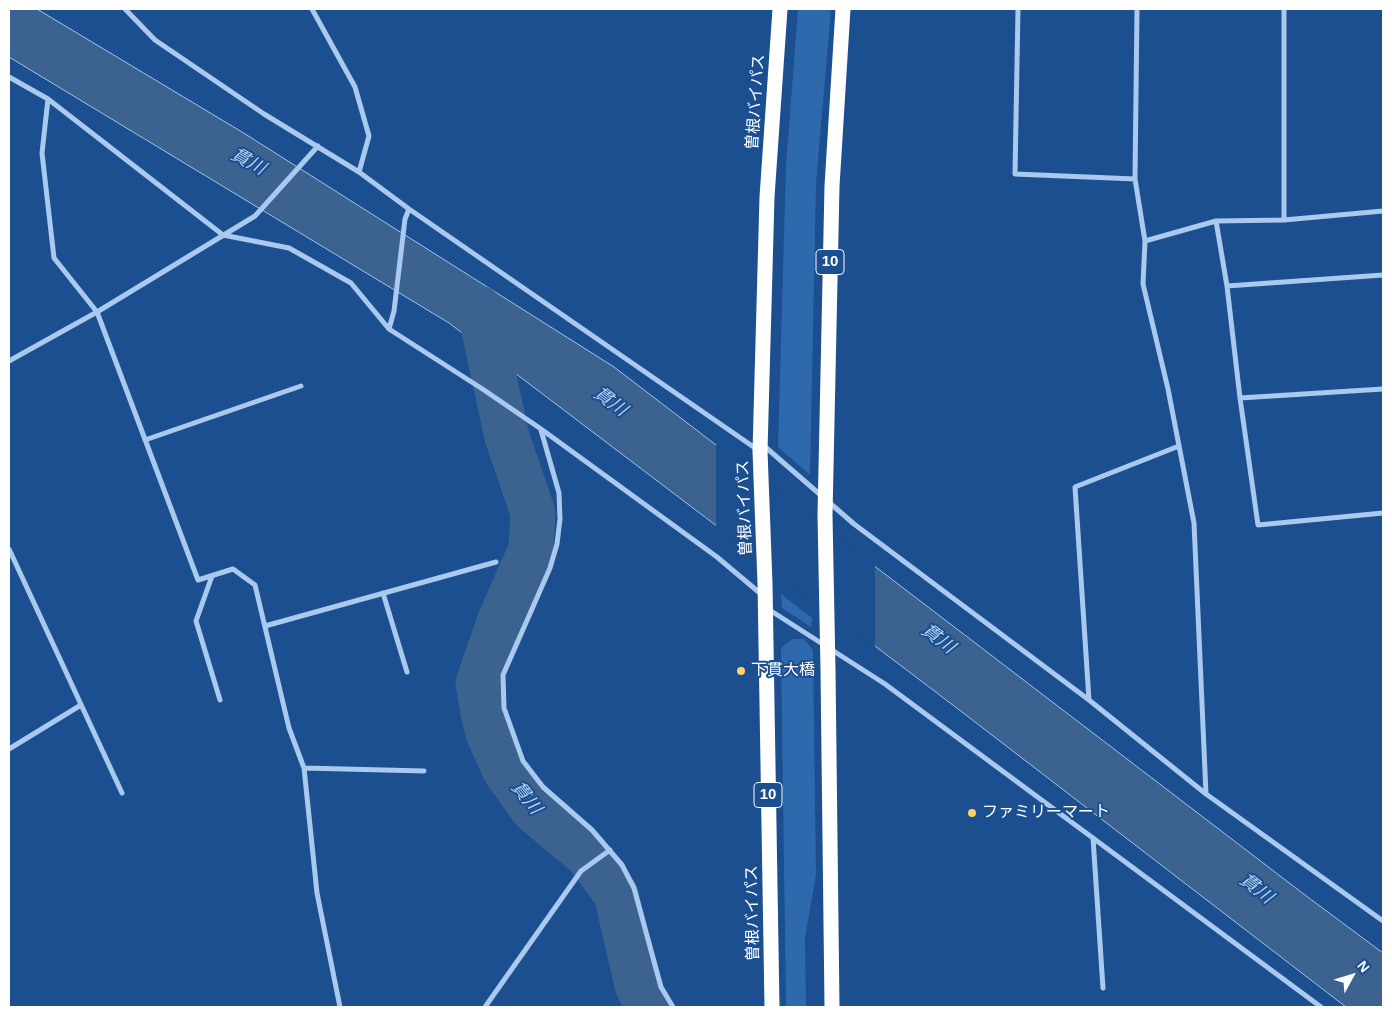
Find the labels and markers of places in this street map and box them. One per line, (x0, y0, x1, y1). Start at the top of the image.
place label: 下貫大橋 (751, 661, 815, 681)
marker: 下貫大橋 (735, 665, 747, 677)
place label: ファミリーマート (982, 803, 1110, 823)
marker: ファミリーマート (966, 807, 978, 819)

